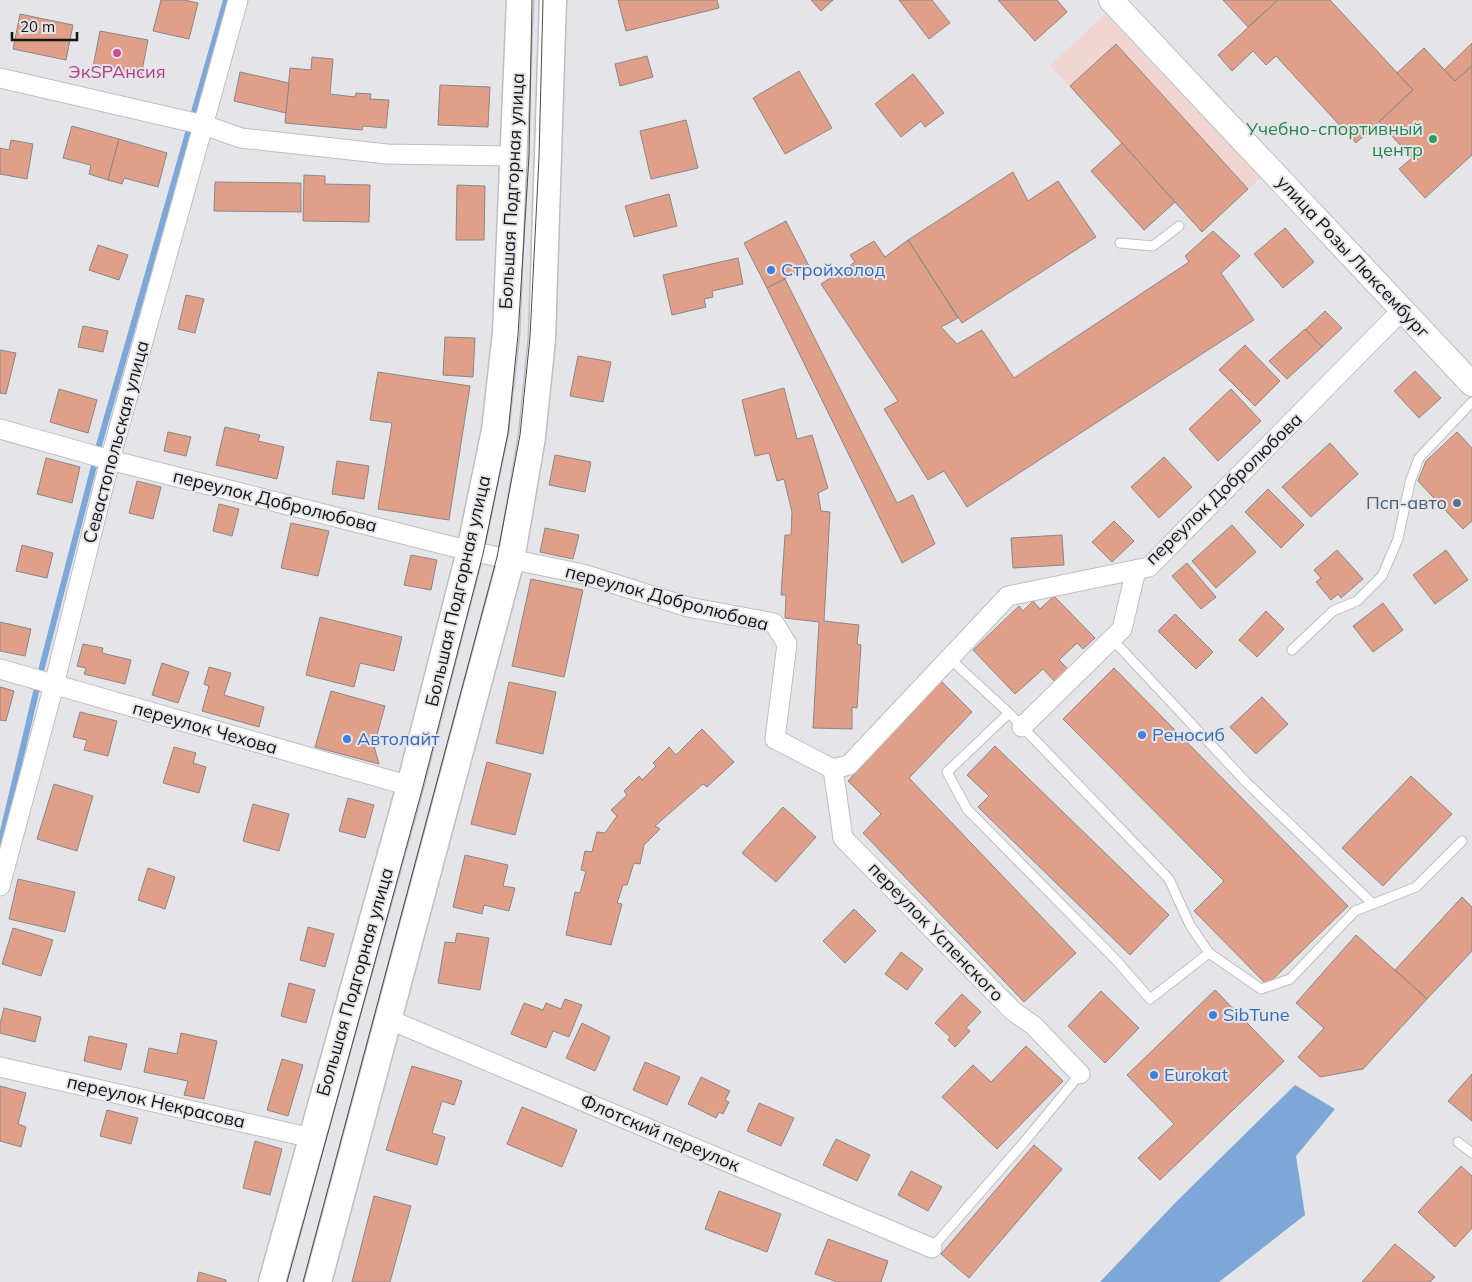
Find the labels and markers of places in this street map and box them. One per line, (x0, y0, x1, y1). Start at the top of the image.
marker: ЭкSPAнсия (111, 47, 123, 59)
place label: ЭкSPAнсия (68, 60, 166, 83)
place label: Учебно-спортивный центр (1245, 117, 1423, 161)
marker: Учебно-спортивный центр (1427, 133, 1439, 145)
place label: Стройхолод (781, 258, 886, 281)
marker: Стройхолод (765, 264, 777, 276)
place label: Псп-авто (1366, 491, 1447, 514)
marker: Псп-авто (1451, 497, 1463, 509)
place label: Реносиб (1152, 723, 1225, 746)
place label: Автолайт (357, 727, 440, 750)
marker: Реносиб (1136, 729, 1148, 741)
marker: Автолайт (341, 733, 353, 745)
place label: SibTune (1223, 1003, 1290, 1026)
marker: SibTune (1207, 1009, 1219, 1021)
place label: Eurokat (1164, 1063, 1228, 1086)
marker: Eurokat (1148, 1069, 1160, 1081)

